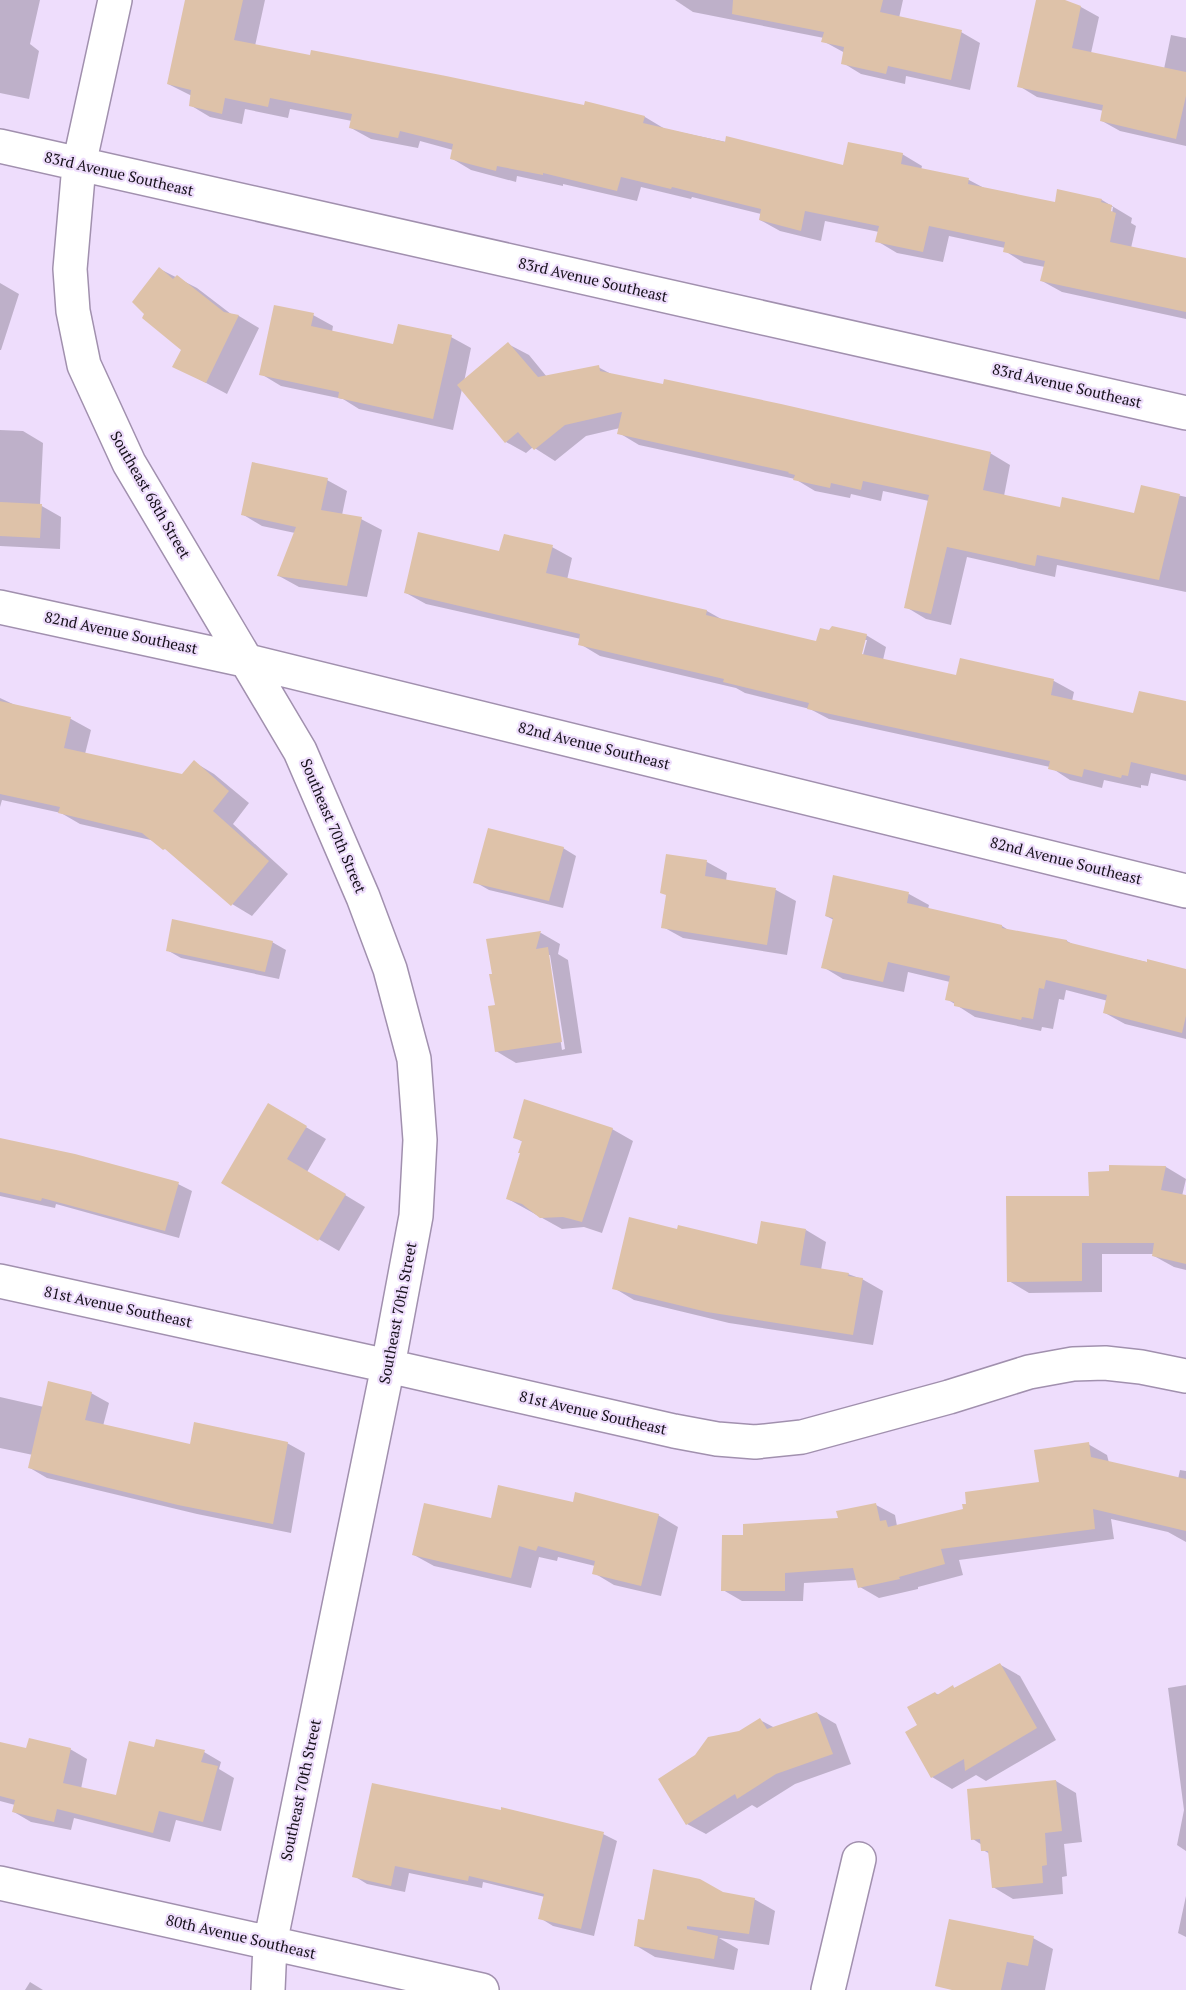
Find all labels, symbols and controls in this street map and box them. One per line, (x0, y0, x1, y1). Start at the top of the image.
street label: 83rd Avenue Southeast (43, 146, 196, 200)
street label: 83rd Avenue Southeast (517, 252, 670, 306)
street label: 83rd Avenue Southeast (991, 358, 1144, 412)
street label: Southeast 68th Street (106, 427, 196, 562)
street label: 82nd Avenue Southeast (43, 606, 200, 658)
street label: 82nd Avenue Southeast (516, 716, 673, 774)
street label: Southeast 70th Street (297, 755, 371, 896)
street label: 82nd Avenue Southeast (988, 831, 1145, 889)
street label: Southeast 70th Street (373, 1240, 421, 1385)
street label: 81st Avenue Southeast (42, 1281, 194, 1332)
street label: 81st Avenue Southeast (518, 1385, 669, 1439)
street label: Southeast 70th Street (275, 1717, 325, 1862)
street label: 80th Avenue Southeast (164, 1909, 318, 1963)

